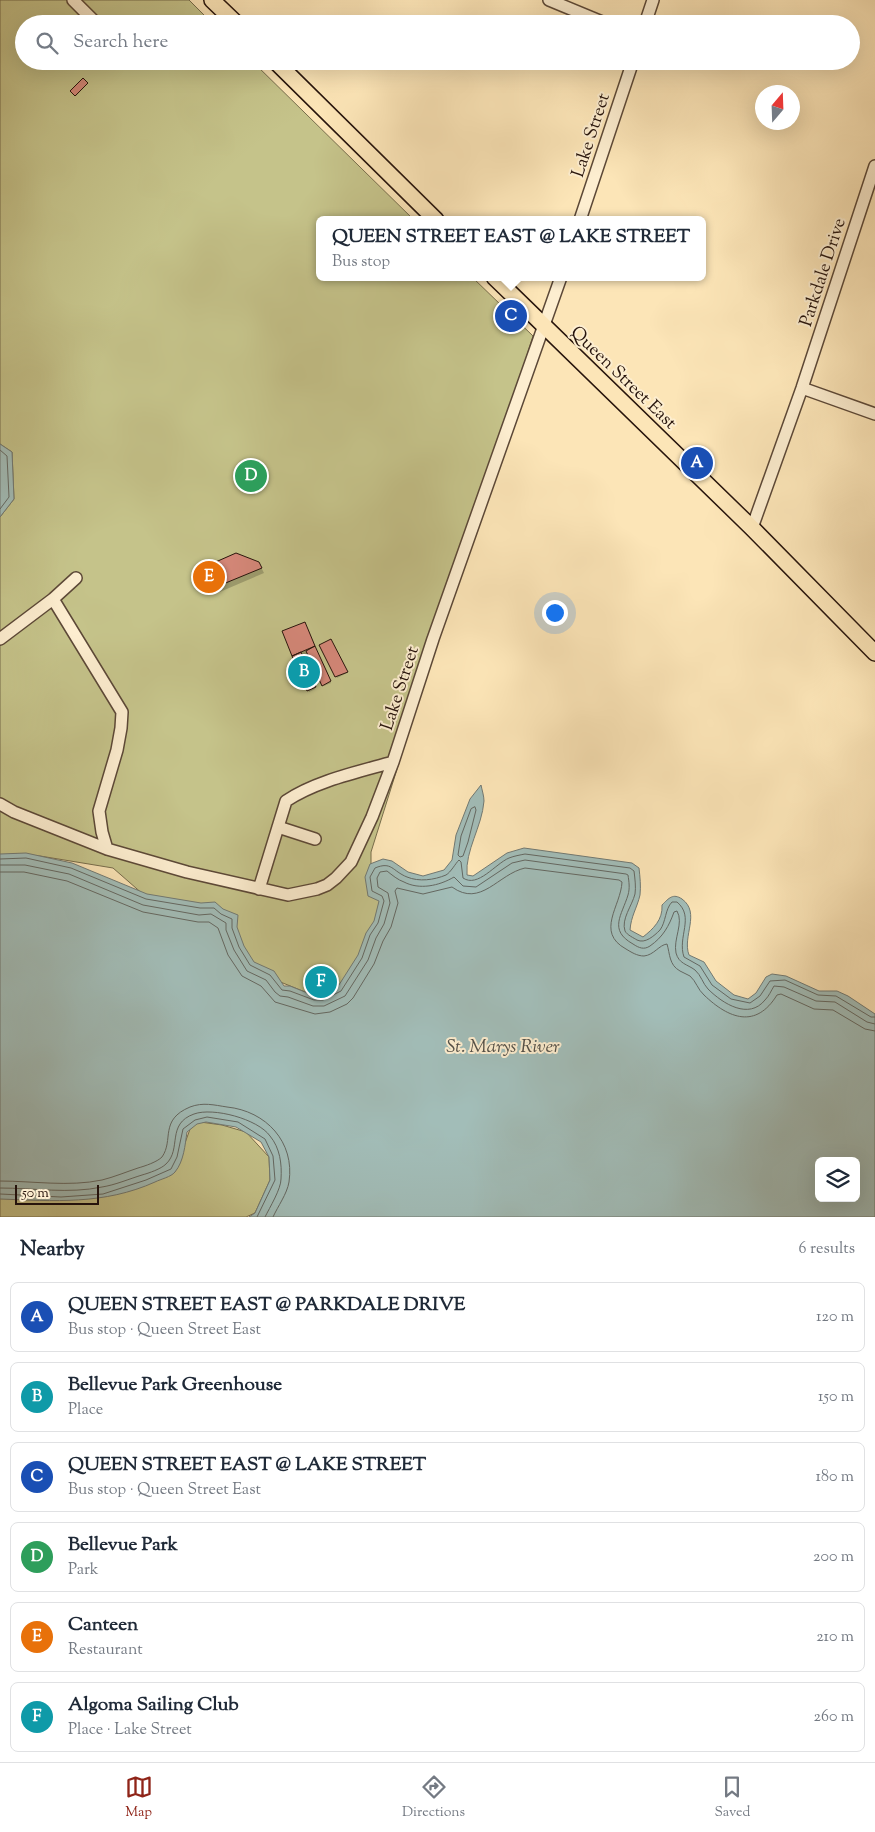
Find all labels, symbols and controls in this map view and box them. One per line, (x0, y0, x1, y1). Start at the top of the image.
search box (15, 15, 860, 70)
icon: search (33, 29, 61, 57)
text: Search here (73, 29, 168, 56)
north arrow (755, 85, 800, 130)
street label: Lake Street (566, 90, 618, 181)
street label: Parkdale Drive (794, 215, 854, 330)
popup (316, 216, 706, 281)
text: QUEEN STREET EAST @ LAKE STREET (332, 224, 690, 251)
text: Bus stop (332, 251, 390, 274)
pin: C (495, 297, 527, 335)
street label: Queen Street East (563, 321, 682, 436)
pin: A (681, 444, 713, 482)
pin: D (235, 457, 267, 495)
pin: E (193, 558, 225, 596)
your location (542, 600, 568, 626)
street label: Lake Street (375, 643, 427, 734)
pin: B (288, 653, 320, 691)
pin: F (305, 963, 337, 1001)
water label: St. Marys River (446, 1034, 560, 1061)
map controls (815, 1157, 860, 1202)
button: layers (815, 1157, 860, 1202)
scale bar (15, 1182, 99, 1205)
text: 50 m (22, 1184, 49, 1204)
text: Nearby (20, 1235, 85, 1265)
text: 6 results (799, 1238, 855, 1261)
text: QUEEN STREET EAST @ PARKDALE DRIVE (68, 1292, 465, 1319)
text: A (31, 1306, 44, 1329)
text: 120 m (816, 1306, 854, 1329)
text: Bus stop · Queen Street East (68, 1319, 261, 1342)
text: Bellevue Park Greenhouse (68, 1372, 282, 1399)
text: B (32, 1386, 42, 1409)
text: 150 m (818, 1386, 854, 1409)
text: Place (68, 1399, 103, 1422)
text: QUEEN STREET EAST @ LAKE STREET (68, 1452, 426, 1479)
text: C (31, 1466, 43, 1489)
text: 180 m (815, 1466, 854, 1489)
text: Bus stop · Queen Street East (68, 1479, 261, 1502)
text: Bellevue Park (68, 1532, 178, 1559)
text: D (31, 1546, 43, 1569)
text: 200 m (813, 1546, 854, 1569)
text: Park (68, 1559, 99, 1582)
text: Canteen (68, 1612, 138, 1639)
text: E (32, 1626, 42, 1649)
text: 210 m (816, 1626, 854, 1649)
text: Restaurant (68, 1639, 143, 1662)
text: Algoma Sailing Club (68, 1692, 239, 1719)
text: F (33, 1706, 41, 1729)
text: 260 m (813, 1706, 854, 1729)
text: Place · Lake Street (68, 1719, 192, 1742)
tab: Map (125, 1773, 153, 1823)
tab: Directions (402, 1773, 465, 1823)
tab: Saved (714, 1773, 750, 1823)

